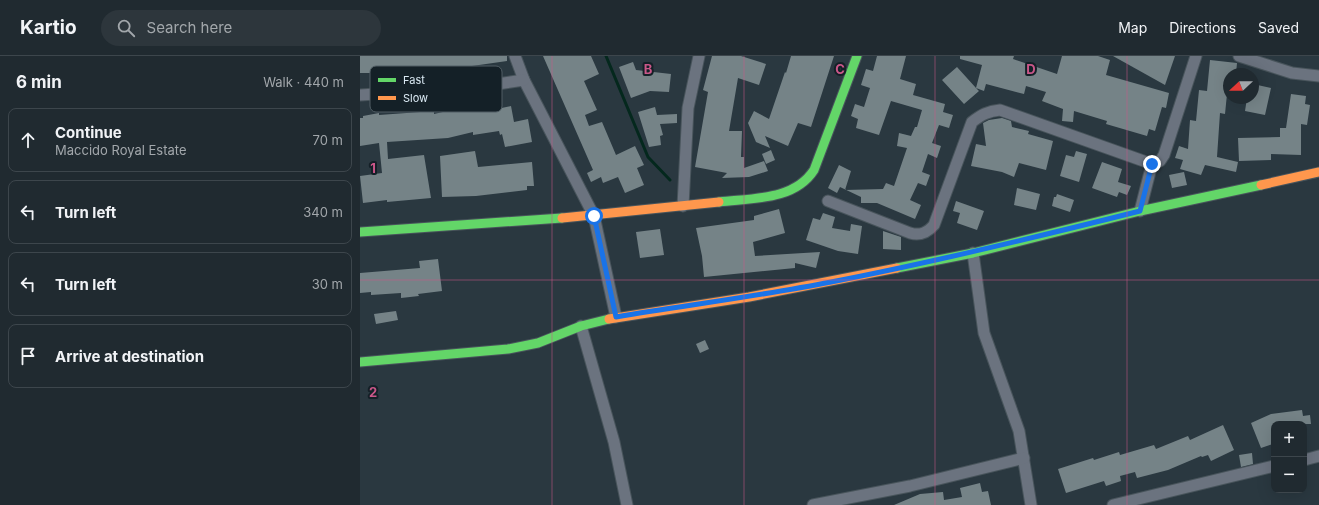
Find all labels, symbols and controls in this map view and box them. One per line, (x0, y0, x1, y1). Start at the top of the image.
search box (101, 10, 381, 46)
text: Kartio (20, 16, 77, 39)
icon: search (115, 17, 137, 39)
text: Search here (147, 18, 232, 37)
text: Map (1118, 19, 1147, 36)
text: Directions (1169, 19, 1236, 36)
text: Saved (1258, 19, 1299, 36)
text: B (644, 61, 653, 77)
text: C (835, 61, 845, 77)
text: D (1026, 61, 1036, 77)
legend (370, 66, 502, 112)
north arrow (1223, 68, 1259, 104)
text: 6 min (16, 72, 62, 92)
text: Fast (403, 73, 425, 87)
text: Walk · 440 m (263, 74, 344, 90)
text: Slow (403, 91, 428, 105)
text: Continue (55, 123, 122, 142)
icon: ahead (17, 129, 39, 151)
text: 70 m (313, 132, 343, 148)
text: Maccido Royal Estate (55, 142, 187, 158)
route end (1143, 155, 1161, 173)
text: 1 (370, 160, 376, 176)
icon: left (17, 201, 39, 223)
text: Turn left (55, 203, 116, 222)
text: 340 m (303, 204, 343, 220)
route start (585, 207, 603, 225)
icon: left (17, 273, 39, 295)
text: Turn left (55, 275, 116, 294)
text: 30 m (312, 276, 343, 292)
icon: arrive (17, 345, 39, 367)
text: Arrive at destination (55, 347, 204, 366)
text: 2 (369, 384, 377, 400)
map controls (1271, 421, 1307, 493)
button: + (1271, 421, 1307, 457)
button: − (1271, 457, 1307, 493)

